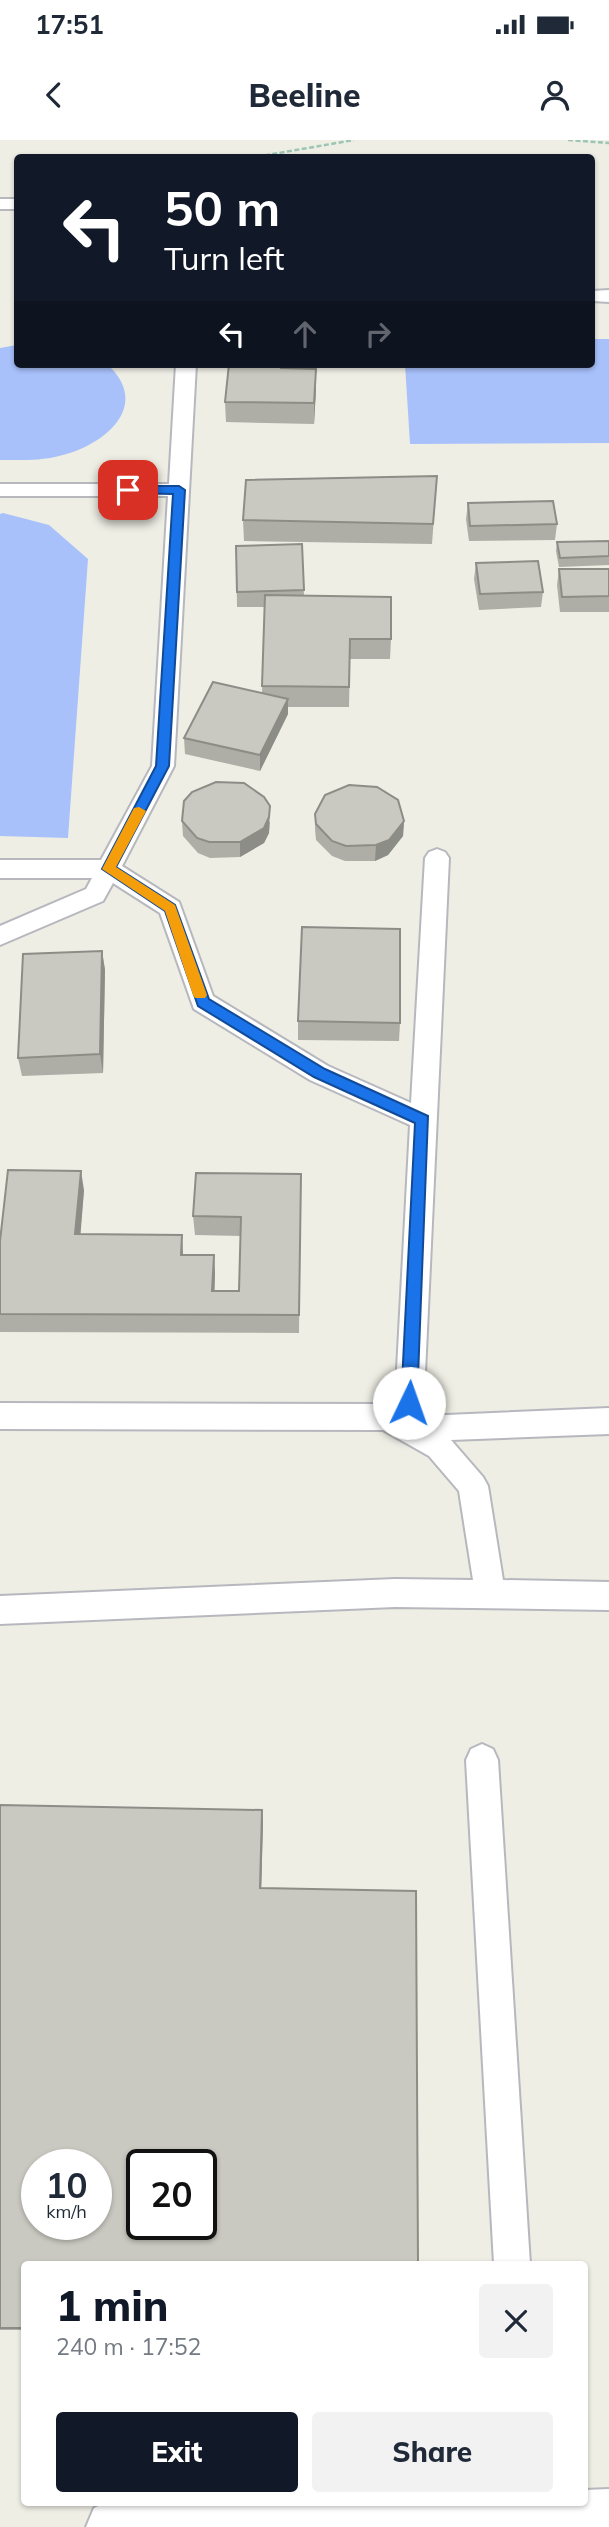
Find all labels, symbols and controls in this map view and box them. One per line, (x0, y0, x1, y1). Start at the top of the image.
text: 17:51 (35, 8, 104, 41)
text: Beeline (248, 75, 361, 115)
icon: back (35, 76, 73, 114)
icon: person (536, 76, 574, 114)
text: 50 m (164, 177, 280, 238)
icon: left (49, 182, 140, 273)
text: Turn left (164, 238, 284, 278)
icon: left (213, 315, 251, 353)
icon: ahead (286, 315, 324, 353)
icon: right (359, 315, 397, 353)
pin (98, 460, 158, 520)
icon: arrive (109, 471, 147, 509)
position arrow (372, 1366, 446, 1440)
speed limit sign: 20 (126, 2149, 217, 2240)
text: 10 (45, 2163, 88, 2207)
text: km/h (46, 2200, 87, 2223)
text: 1 min (56, 2279, 169, 2332)
button: close (479, 2284, 553, 2358)
text: 240 m · 17:52 (56, 2332, 201, 2361)
button: Exit (56, 2412, 298, 2492)
button: Share (312, 2412, 553, 2492)

